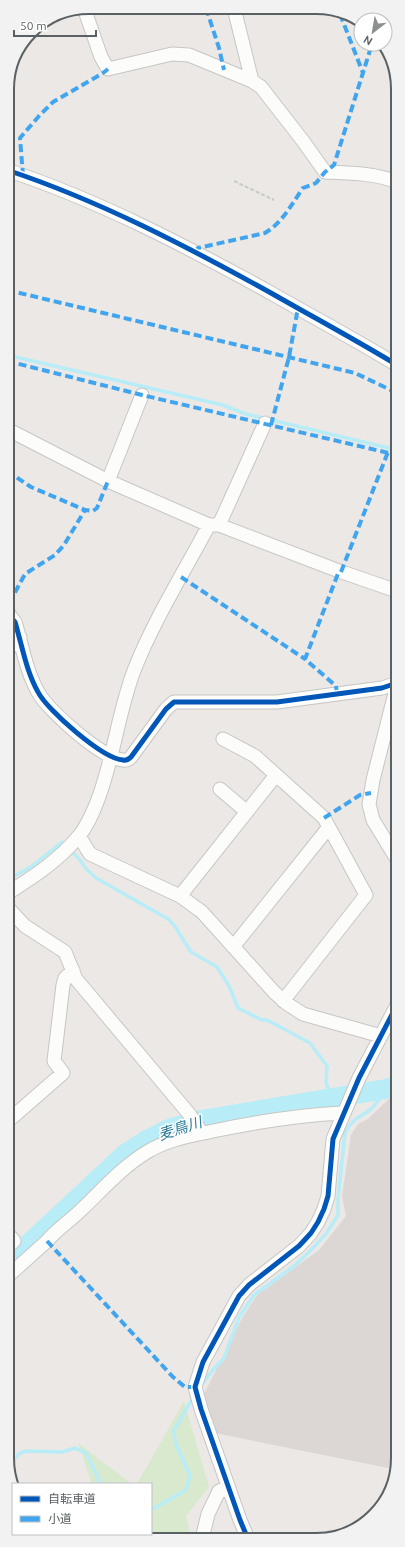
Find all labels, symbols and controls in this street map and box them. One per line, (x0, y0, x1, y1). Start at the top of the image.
scale bar (14, 12, 96, 38)
north arrow (353, 12, 393, 52)
text: 50 m (20, 19, 47, 32)
text: N (361, 33, 374, 48)
water label: 麦鳥川 (156, 1112, 206, 1143)
legend (12, 1483, 152, 1535)
text: 自転車道 (48, 1492, 96, 1505)
text: 小道 (48, 1512, 72, 1525)

